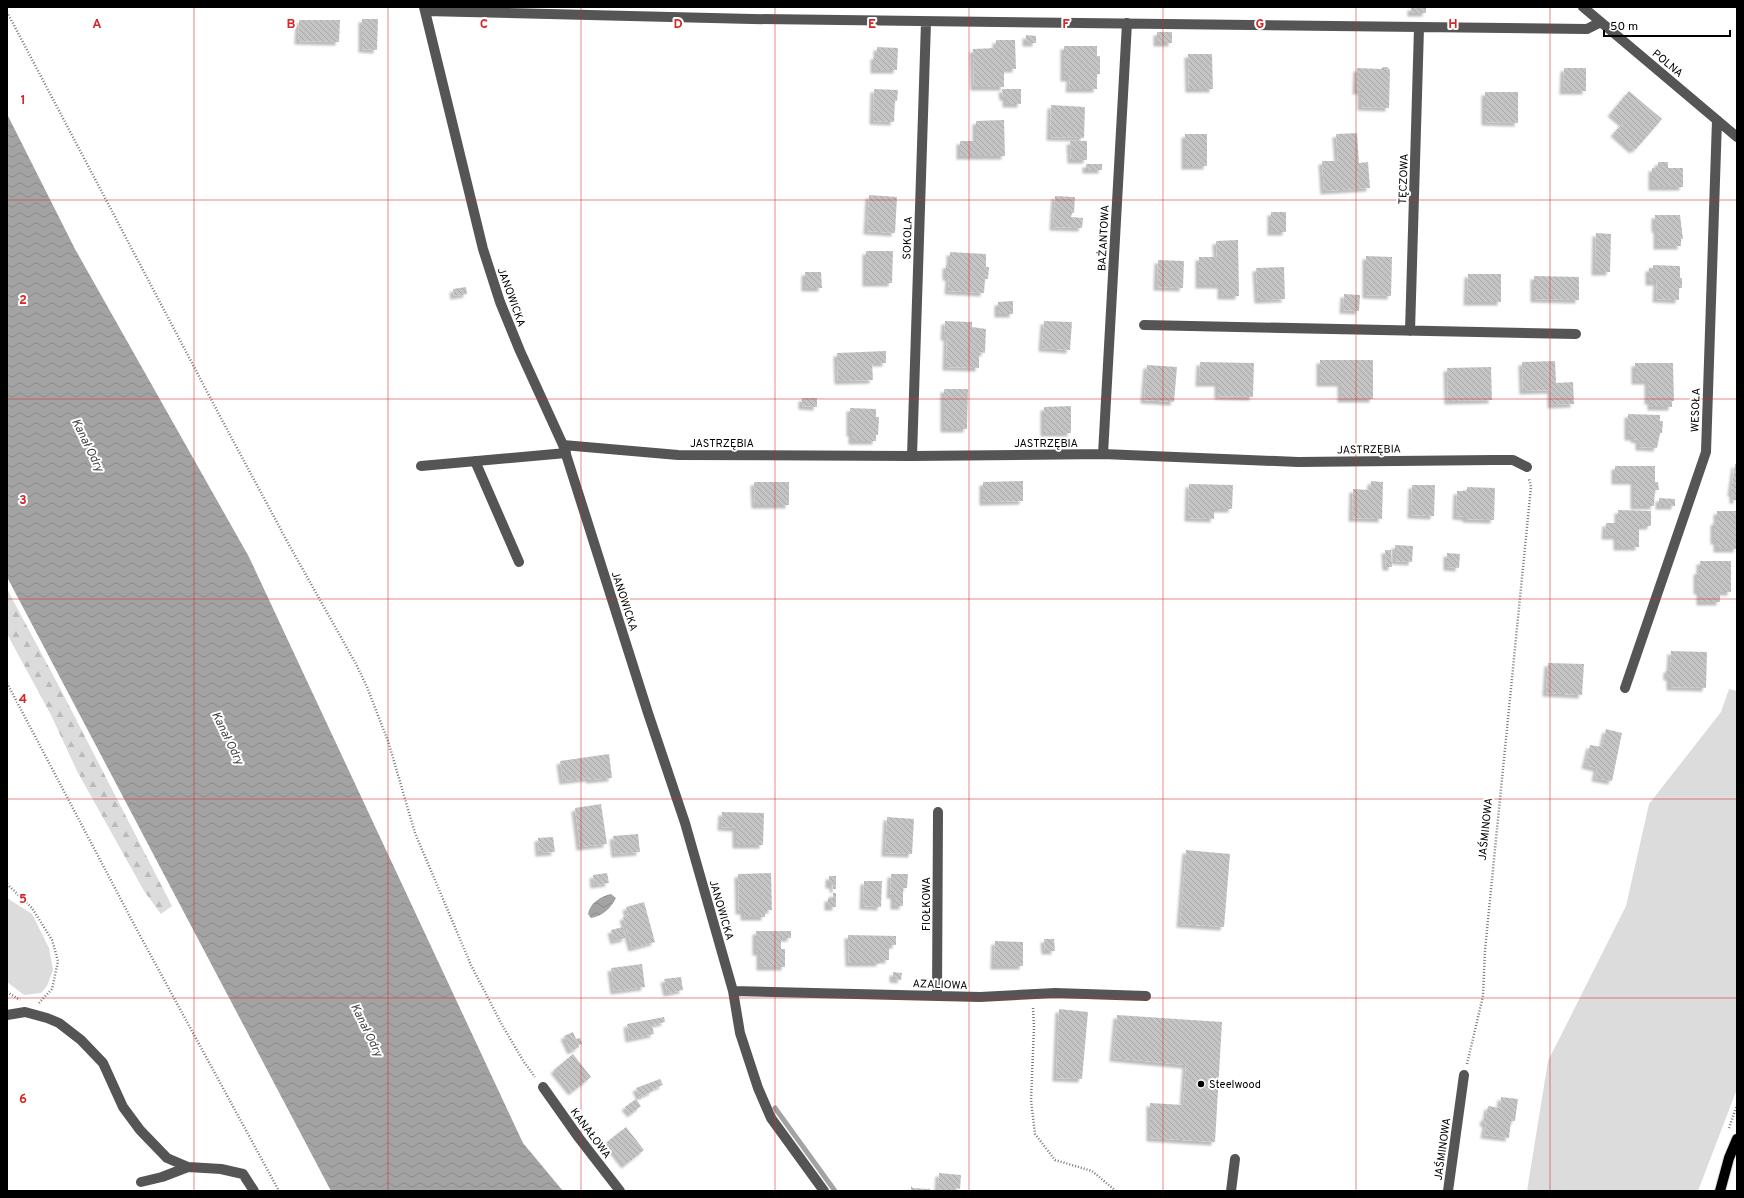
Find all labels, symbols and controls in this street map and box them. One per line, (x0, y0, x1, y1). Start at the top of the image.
scale bar (1604, 12, 1730, 38)
text: A (92, 17, 102, 33)
text: B (287, 17, 296, 33)
text: C (480, 17, 488, 33)
text: D (673, 17, 683, 33)
text: E (868, 17, 876, 33)
text: F (1062, 17, 1070, 33)
text: G (1256, 17, 1265, 33)
text: H (1448, 17, 1458, 33)
text: 50 m (1610, 19, 1638, 35)
street label: POLNA (1649, 47, 1686, 81)
text: 1 (20, 93, 26, 109)
street label: TĘCZOWA (1396, 154, 1412, 205)
street label: BAŻANTOWA (1094, 205, 1113, 272)
street label: SOKOLA (900, 216, 916, 260)
street label: JANOWICKA (494, 266, 528, 329)
text: 2 (19, 293, 27, 309)
street label: WESOŁA (1688, 388, 1704, 432)
water label: Kanał Odry (67, 416, 107, 476)
street label: JASTRZĘBIA (690, 437, 754, 451)
street label: JASTRZĘBIA (1014, 437, 1078, 451)
street label: JASTRZĘBIA (1337, 442, 1401, 458)
text: 3 (19, 493, 27, 509)
street label: JANOWICKA (608, 570, 640, 633)
text: 4 (19, 692, 27, 708)
water label: Kanał Odry (207, 709, 247, 769)
street label: JAŚMINOWA (1475, 797, 1496, 861)
street label: FIOŁKOWA (920, 877, 934, 931)
street label: JANOWICKA (706, 878, 736, 942)
text: 5 (19, 892, 27, 908)
street label: AZALIOWA (912, 977, 968, 993)
water label: Kanał Odry (346, 1001, 386, 1061)
place label: Steelwood (1209, 1078, 1261, 1092)
marker: Steelwood (1196, 1079, 1206, 1089)
text: 6 (19, 1092, 27, 1108)
street label: KANAŁOWA (567, 1106, 614, 1162)
street label: JAŚMINOWA (1431, 1117, 1454, 1181)

